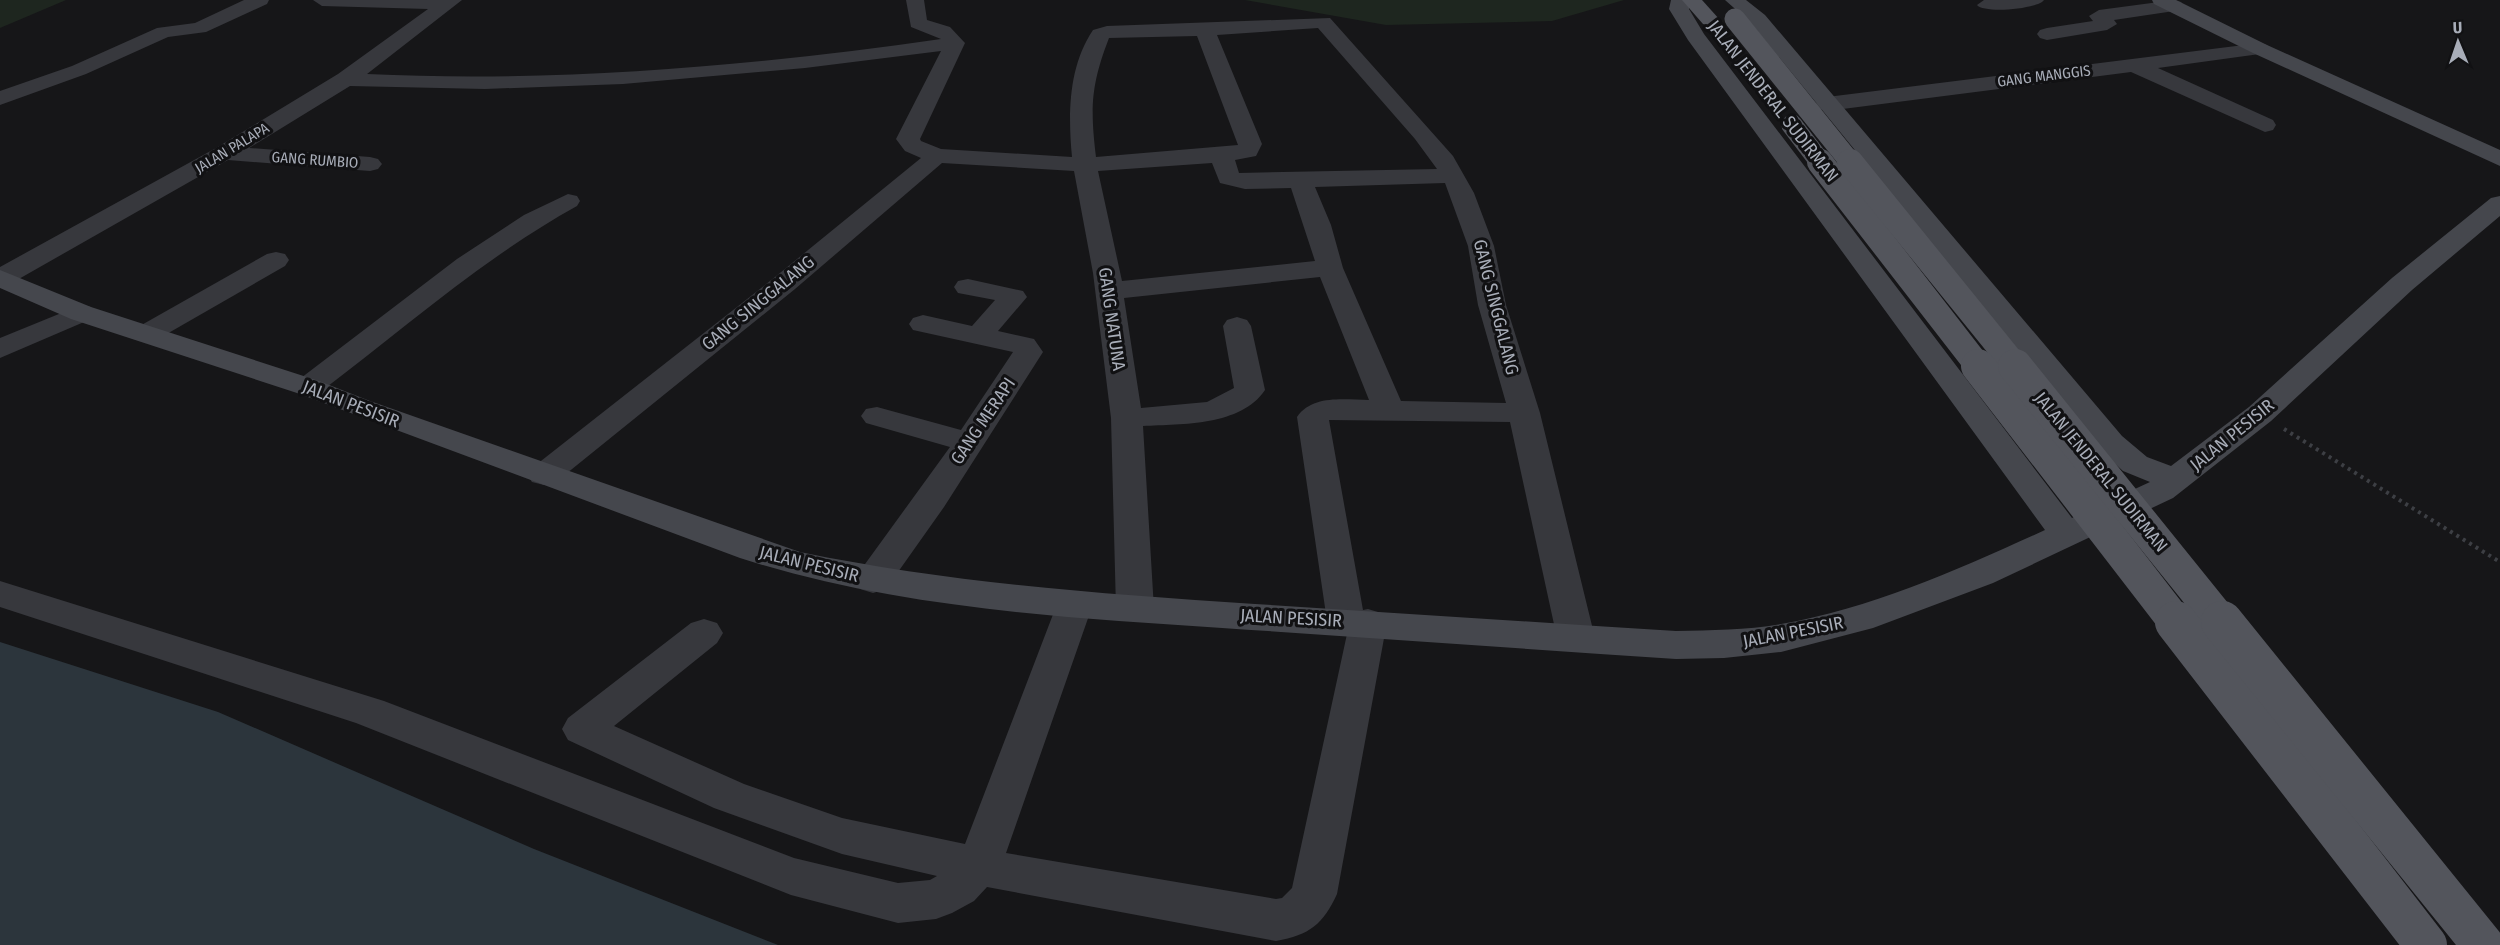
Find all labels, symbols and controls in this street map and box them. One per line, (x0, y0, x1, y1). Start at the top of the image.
north arrow (2428, 12, 2488, 72)
street label: JALAN JENDERAL SUDIRMAN (1703, 16, 1843, 186)
text: U (2452, 18, 2463, 37)
street label: GANG MANGGIS (1996, 61, 2092, 91)
street label: JALAN PALAPA (192, 119, 272, 177)
street label: GANG RUMBIO (271, 148, 359, 172)
street label: GANG SINGGALANG (1469, 237, 1523, 377)
street label: GANG SINGGALANG (697, 251, 819, 355)
street label: GANG NATUNA (1094, 266, 1130, 373)
street label: GANG MERAPI (946, 373, 1020, 469)
street label: JALAN PESISIR (300, 375, 403, 433)
street label: JALAN JENDERAL SUDIRMAN (2030, 388, 2172, 556)
street label: JALAN PESISIR (2186, 394, 2279, 476)
street label: JALAN PESISIR (757, 541, 861, 587)
street label: JALAN PESISIR (1240, 604, 1343, 632)
street label: JALAN PESISIR (1741, 611, 1845, 653)

